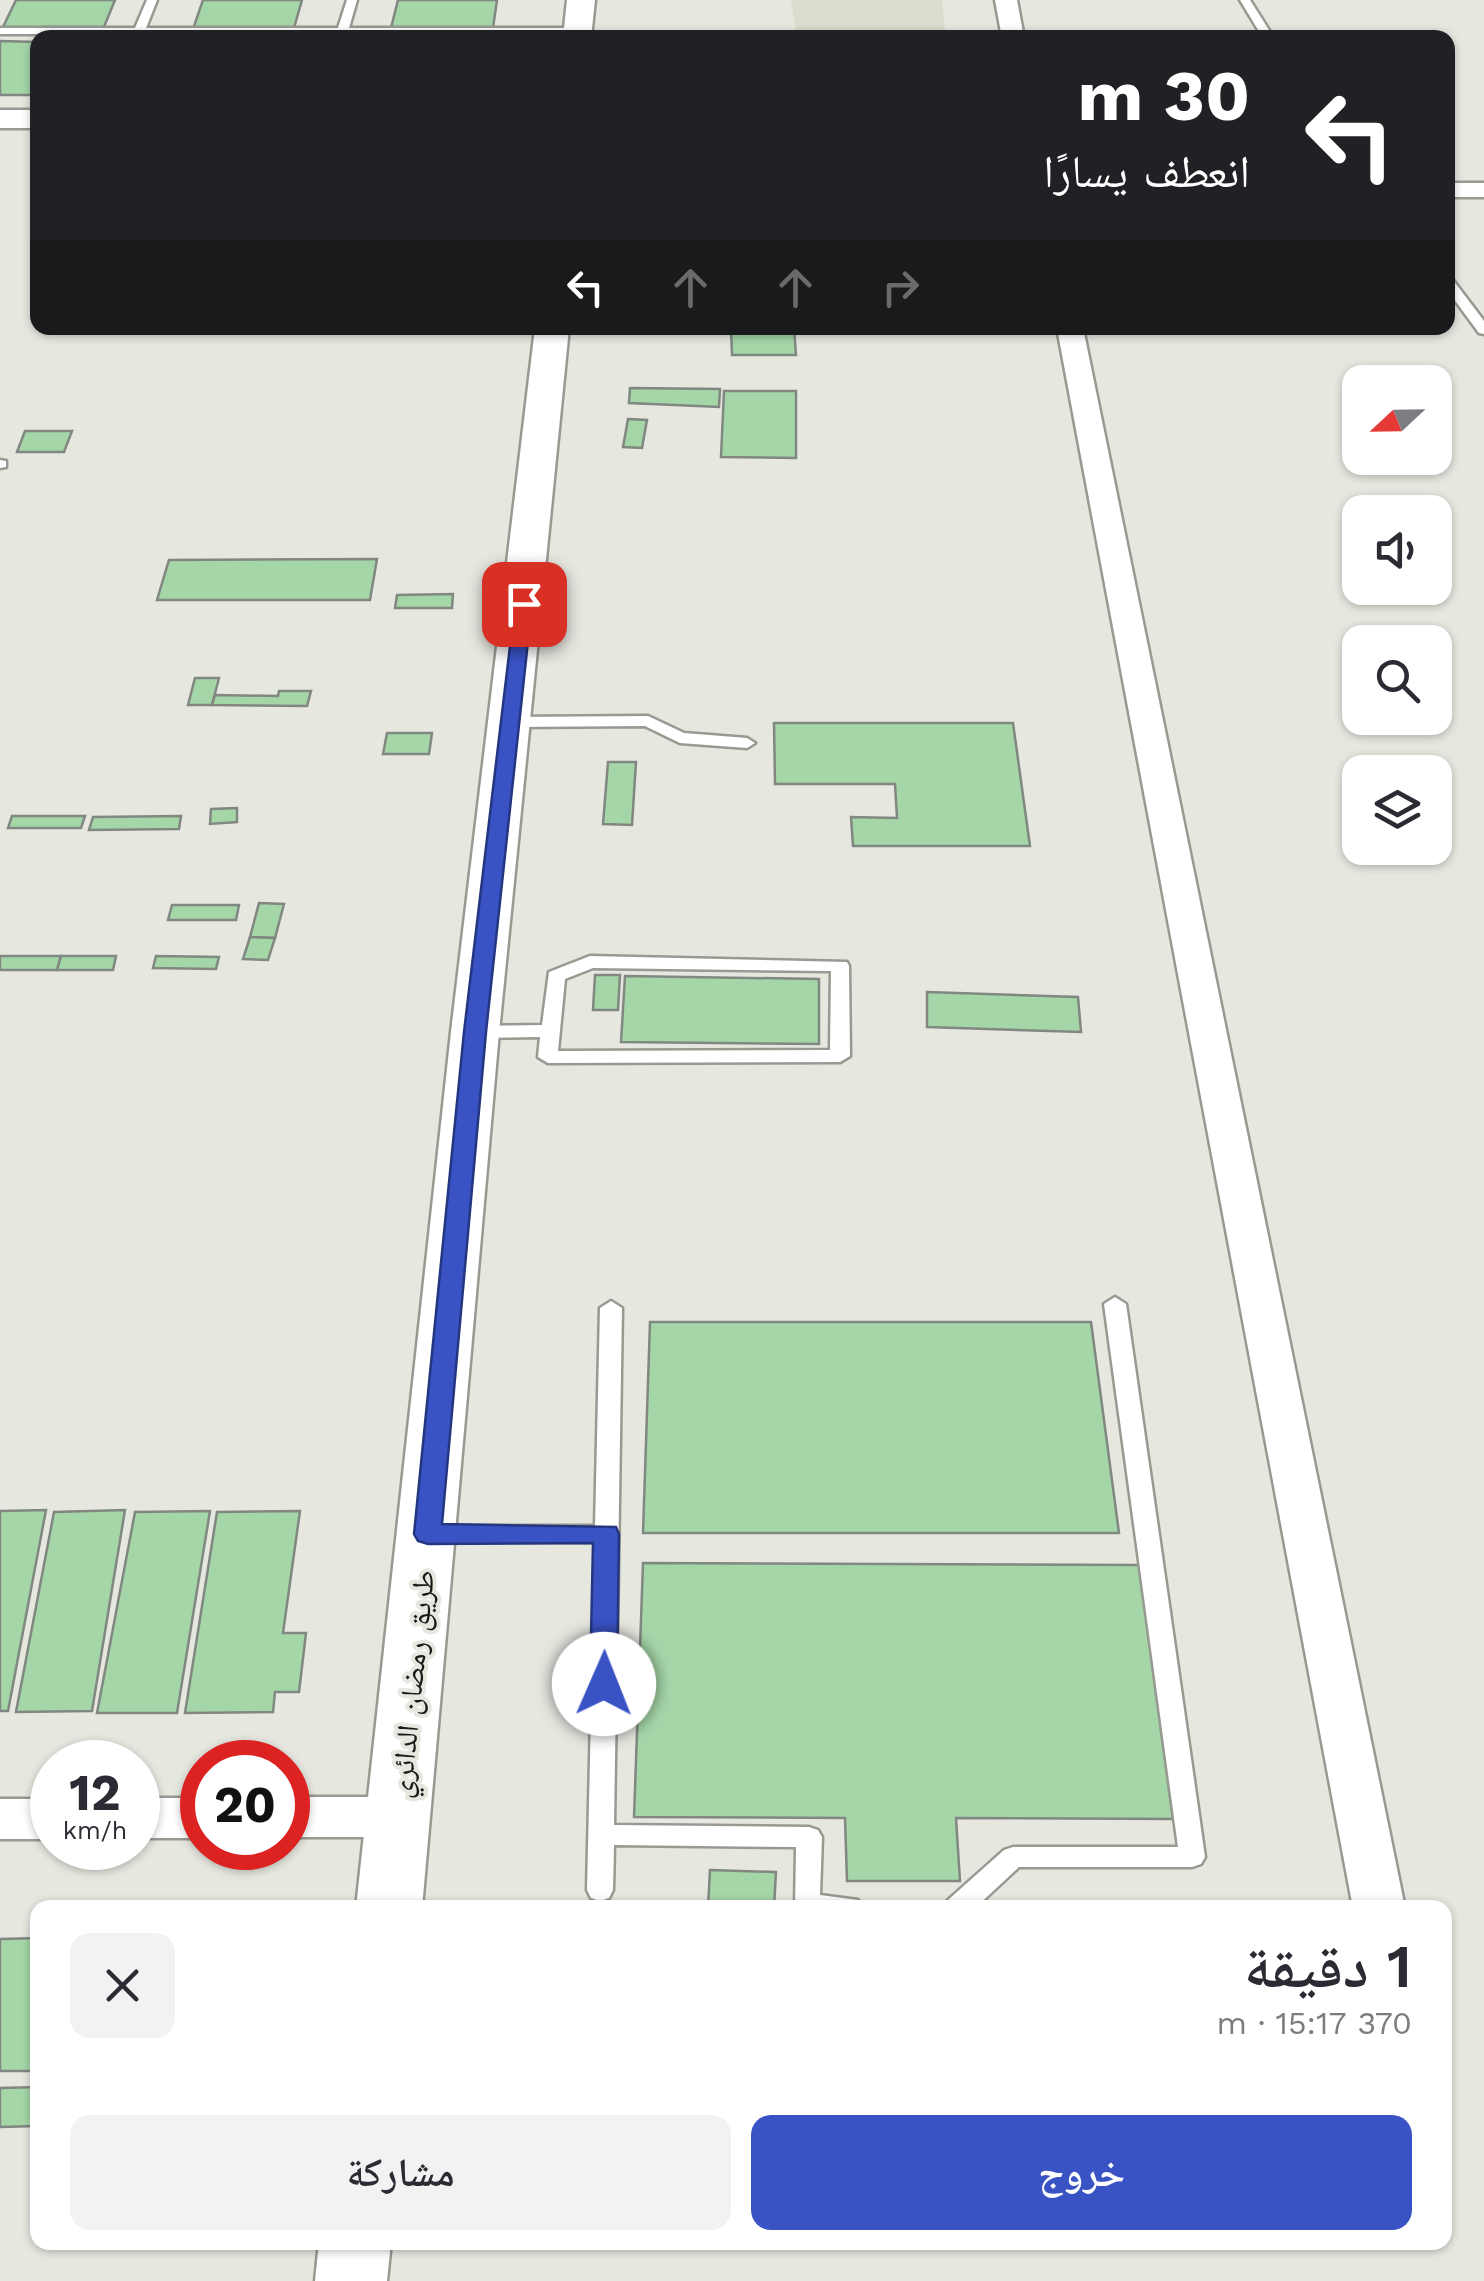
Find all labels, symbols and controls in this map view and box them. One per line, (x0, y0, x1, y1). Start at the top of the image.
text: 30 m (1078, 55, 1250, 137)
icon: left (1285, 70, 1415, 200)
text: انعطف يسارًا (1043, 145, 1250, 198)
icon: left (558, 260, 613, 315)
icon: ahead (663, 260, 718, 315)
icon: ahead (768, 260, 823, 315)
icon: right (873, 260, 928, 315)
north arrow (1342, 365, 1452, 475)
map controls (1342, 365, 1452, 865)
button: sound (1342, 495, 1452, 605)
pin (482, 562, 567, 647)
icon: arrive (497, 577, 552, 632)
button: search (1342, 625, 1452, 735)
button: layers (1342, 755, 1452, 865)
street label: طريق رمضان الدائري (383, 1568, 448, 1801)
position arrow (552, 1632, 656, 1736)
speed limit sign: 20 (180, 1740, 310, 1870)
text: 12 (69, 1763, 121, 1822)
text: km/h (63, 1816, 127, 1845)
text: 1 دقيقة (1244, 1931, 1412, 2002)
button: close (70, 1933, 175, 2038)
text: 370 m · 15:17 (1217, 2004, 1412, 2042)
button: مشاركة (70, 2115, 731, 2230)
button: خروج (751, 2115, 1412, 2230)

